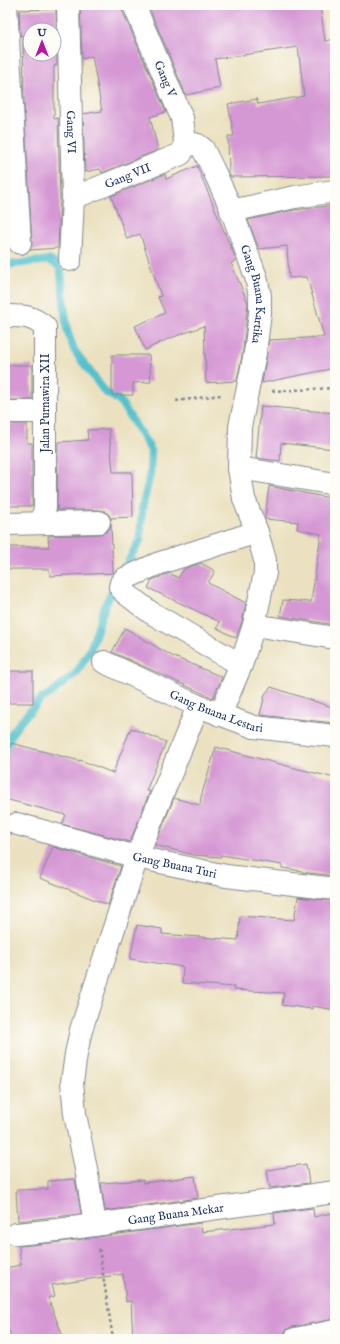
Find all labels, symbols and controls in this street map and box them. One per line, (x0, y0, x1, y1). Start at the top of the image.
north arrow (22, 22, 62, 62)
text: U (36, 26, 47, 40)
street label: Gang V (151, 59, 180, 101)
street label: Gang VI (63, 110, 79, 154)
street label: Gang VII (102, 160, 153, 192)
street label: Gang Buana Kartika (237, 243, 268, 345)
street label: Jalan Purnawira XII (38, 353, 54, 455)
street label: Gang Buana Lestari (167, 686, 264, 735)
street label: Gang Buana Turi (131, 849, 218, 881)
street label: Gang Buana Mekar (127, 1200, 225, 1228)

